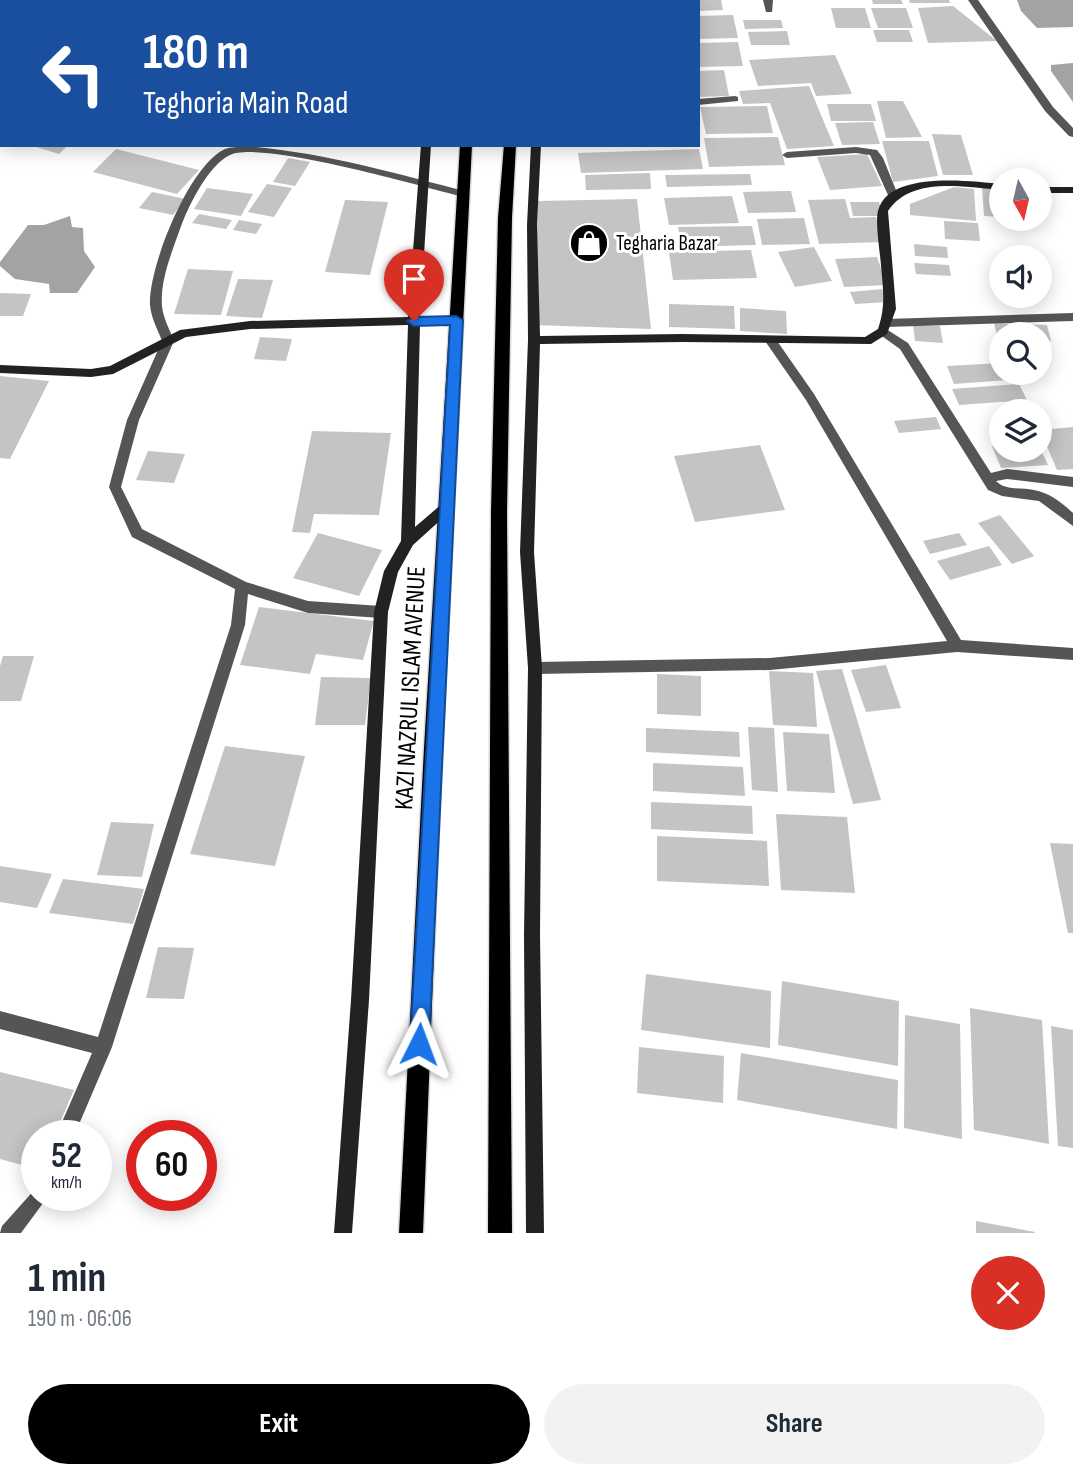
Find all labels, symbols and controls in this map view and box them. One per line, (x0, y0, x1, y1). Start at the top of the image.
text: 180 m (143, 24, 249, 83)
icon: left (28, 28, 119, 119)
text: Teghoria Main Road (143, 84, 348, 123)
north arrow (989, 168, 1052, 231)
map controls (989, 168, 1052, 462)
shop icon: Tegharia Bazar (568, 222, 610, 264)
place label: Tegharia Bazar (616, 231, 718, 256)
button: sound (989, 245, 1052, 308)
pin (384, 249, 444, 321)
icon: arrive (395, 260, 433, 298)
button: search (989, 322, 1052, 385)
button: layers (989, 399, 1052, 462)
street label: KAZI NAZRUL ISLAM AVENUE (389, 565, 433, 811)
position arrow (382, 1007, 456, 1081)
speed limit sign: 60 (126, 1120, 217, 1211)
text: 52 (51, 1135, 82, 1178)
text: km/h (51, 1172, 82, 1193)
text: 1 min (28, 1253, 106, 1304)
button: close (971, 1256, 1045, 1330)
text: 190 m · 06:06 (28, 1305, 132, 1333)
button: Exit (28, 1384, 530, 1464)
button: Share (544, 1384, 1045, 1464)

